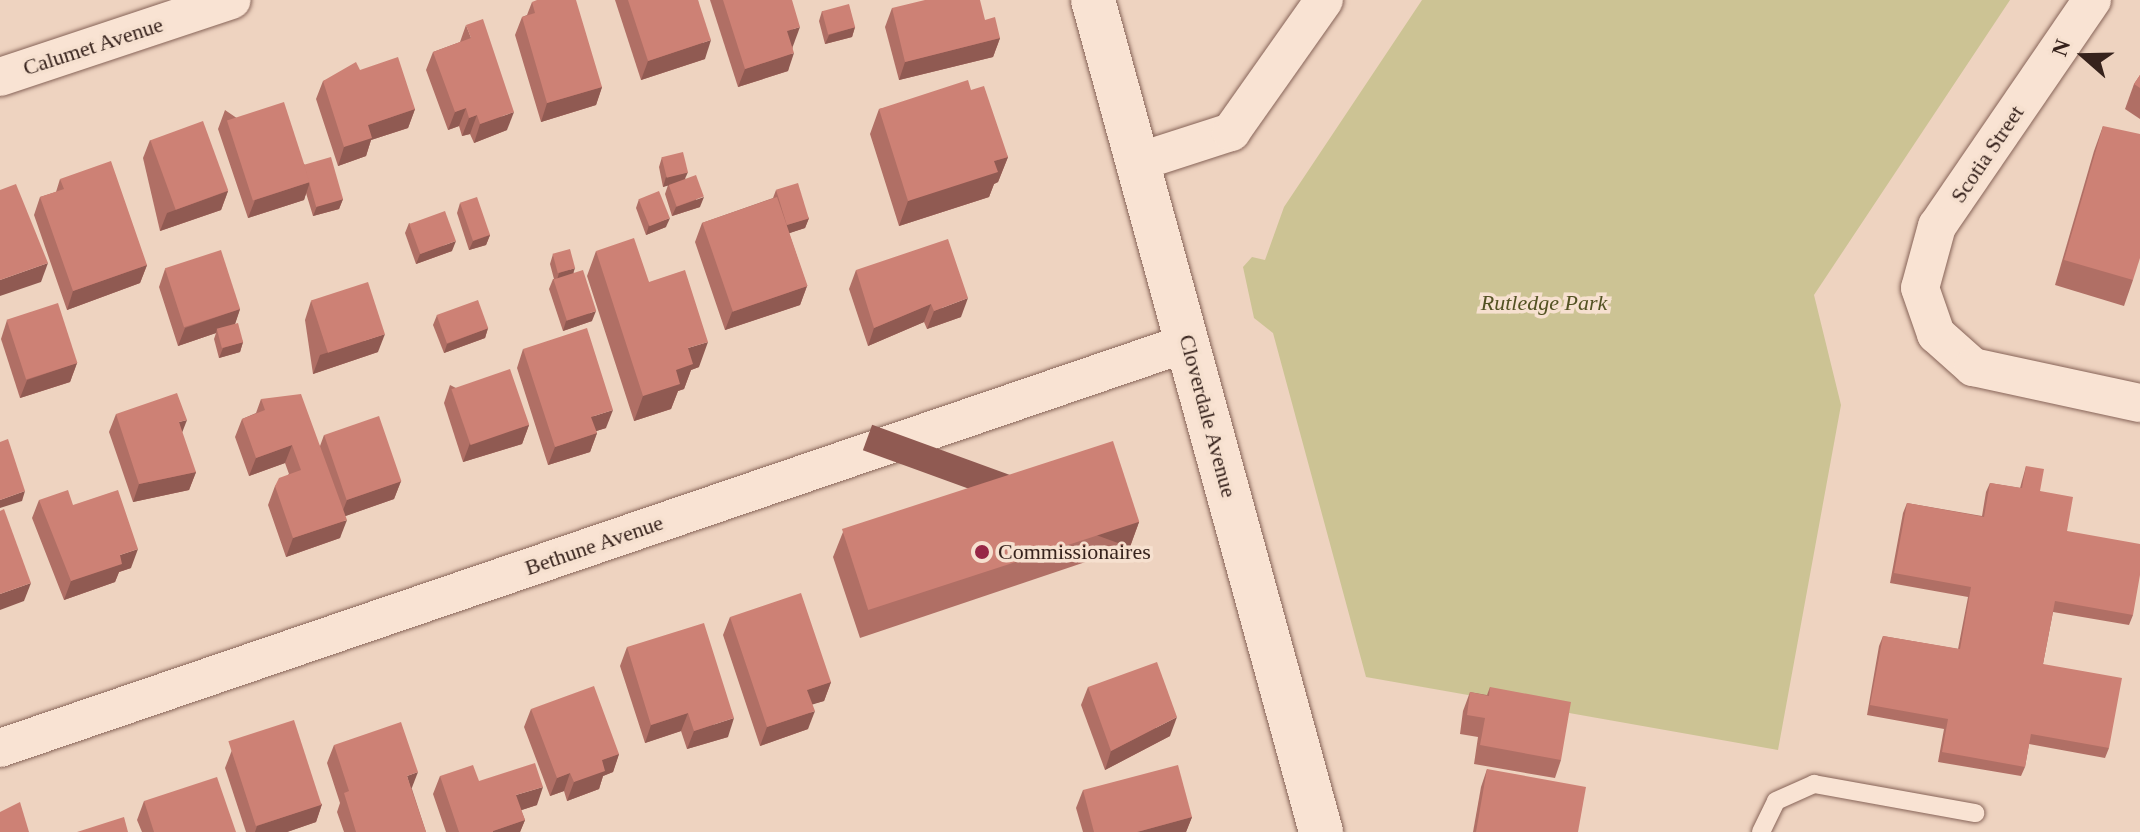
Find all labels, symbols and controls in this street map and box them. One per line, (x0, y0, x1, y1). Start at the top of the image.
street label: Calumet Avenue (19, 11, 167, 81)
north arrow (2044, 16, 2124, 96)
text: N (2047, 36, 2075, 59)
street label: Scotia Street (1945, 100, 2029, 208)
park label: Rutledge Park (1481, 290, 1607, 316)
street label: Cloverdale Avenue (1173, 331, 1243, 501)
street label: Bethune Avenue (521, 509, 667, 581)
place label: Commissionaires (998, 539, 1151, 565)
marker: Commissionaires (973, 543, 991, 561)

